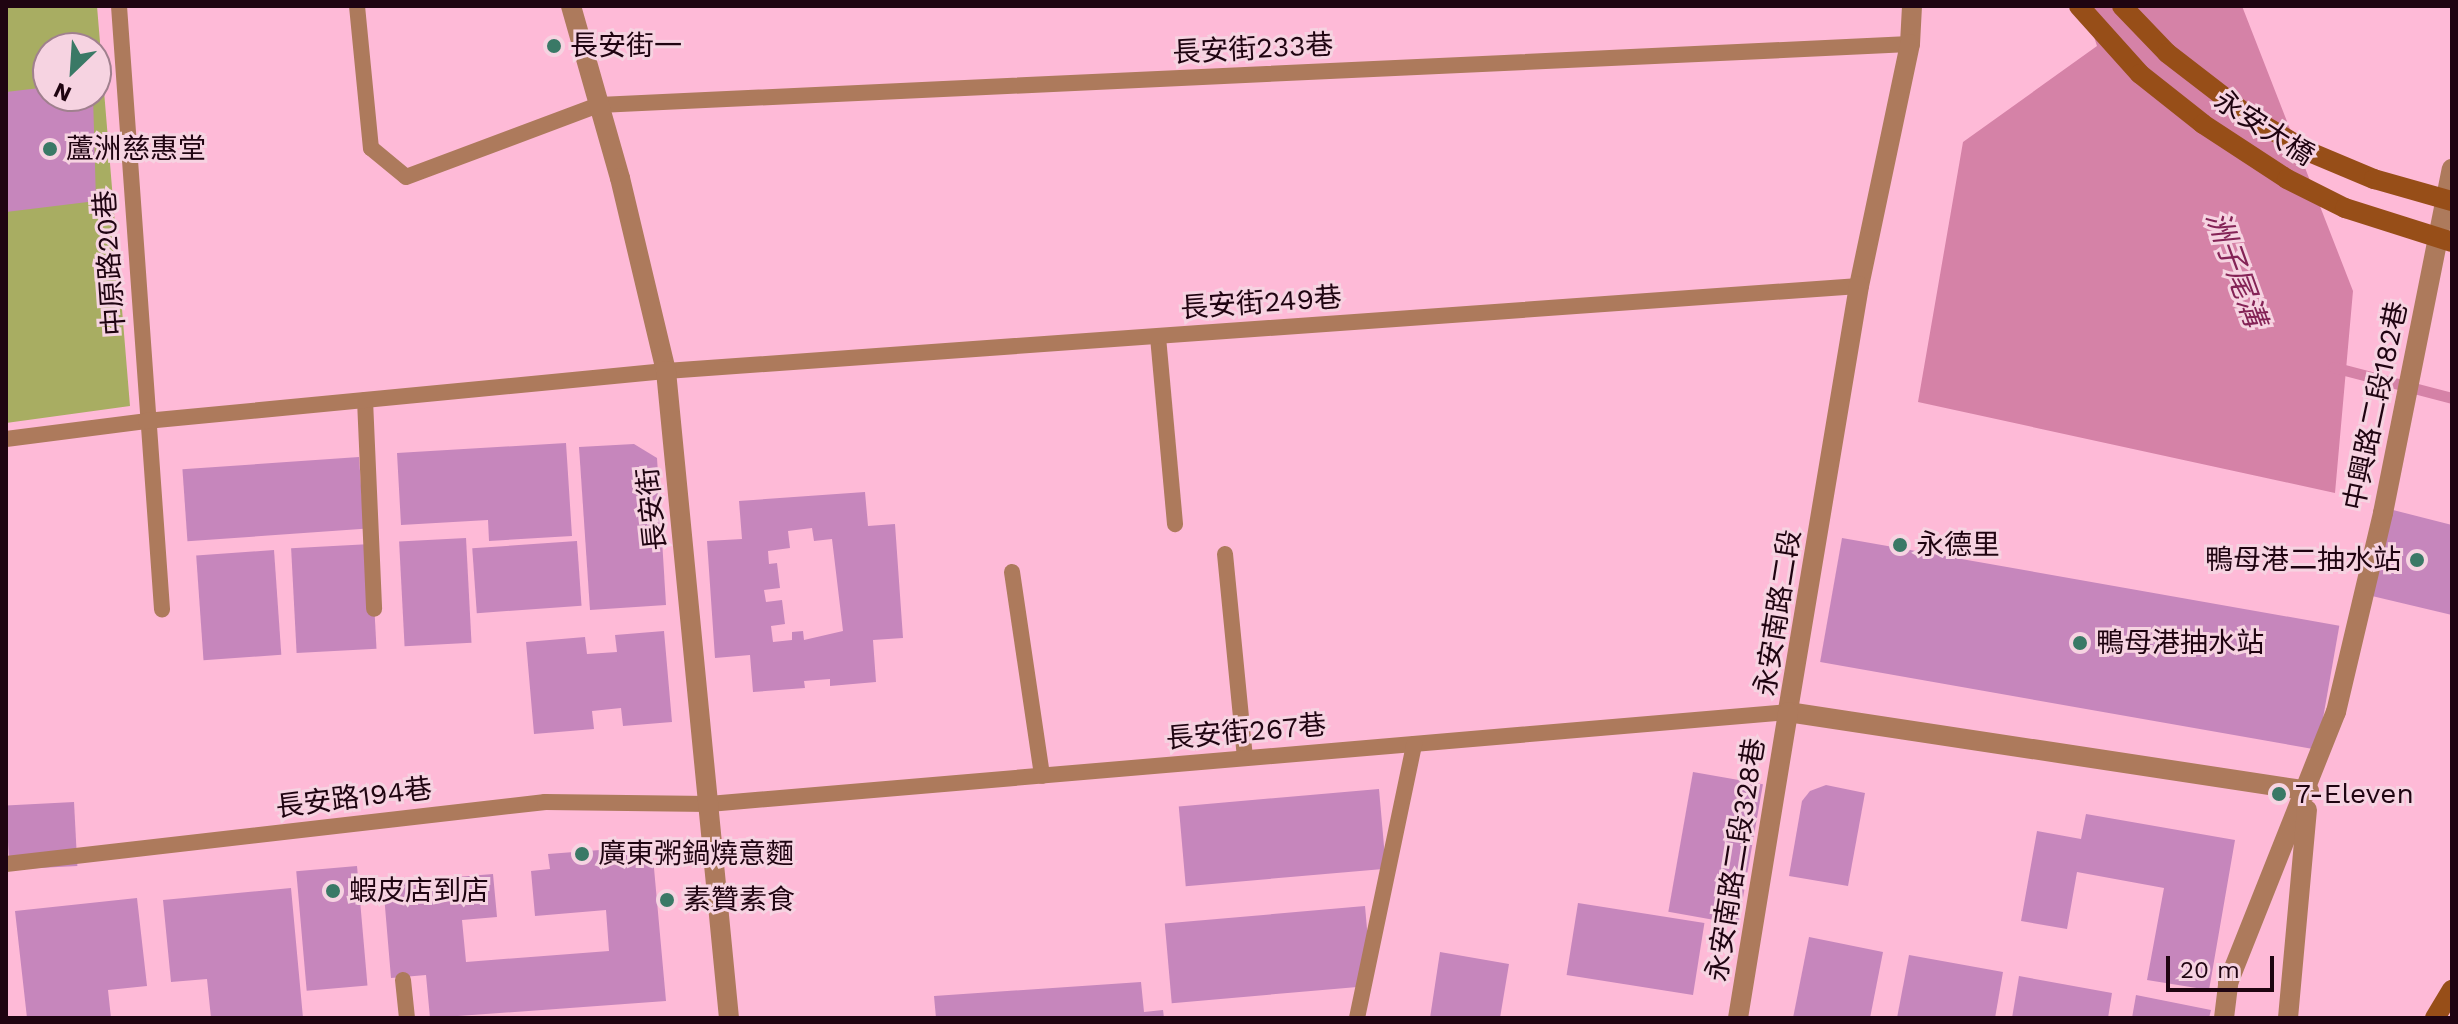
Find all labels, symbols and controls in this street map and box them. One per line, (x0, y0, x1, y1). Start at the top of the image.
street label: 長安街233巷 (1172, 28, 1334, 70)
place label: 長安街一 (570, 29, 682, 63)
north arrow (32, 32, 112, 112)
marker: 長安街一 (545, 37, 563, 55)
text: N (50, 78, 75, 107)
street label: 永安大橋 (2208, 83, 2320, 173)
place label: 蘆洲慈惠堂 (66, 132, 206, 166)
marker: 蘆洲慈惠堂 (41, 140, 59, 158)
street label: 中原路20巷 (88, 189, 132, 337)
water label: 洲子尾溝 (2199, 206, 2273, 332)
street label: 長安街249巷 (1179, 281, 1343, 325)
street label: 中興路二段182巷 (2337, 299, 2415, 513)
street label: 長安街 (631, 465, 673, 553)
street label: 永安南路二段 (1748, 527, 1808, 699)
place label: 永德里 (1916, 528, 2000, 562)
marker: 永德里 (1891, 536, 1909, 554)
place label: 鴨母港二抽水站 (2205, 543, 2401, 577)
marker: 鴨母港二抽水站 (2408, 551, 2426, 569)
place label: 鴨母港抽水站 (2096, 626, 2264, 660)
marker: 鴨母港抽水站 (2071, 634, 2089, 652)
street label: 長安街267巷 (1164, 708, 1328, 756)
street label: 永安南路二段328巷 (1700, 736, 1772, 984)
street label: 長安路194巷 (274, 772, 434, 824)
place label: 7-Eleven (2295, 777, 2414, 811)
marker: 7-Eleven (2270, 785, 2288, 803)
place label: 廣東粥鍋燒意麵 (598, 837, 794, 871)
marker: 廣東粥鍋燒意麵 (573, 845, 591, 863)
place label: 蝦皮店到店 (349, 874, 489, 908)
marker: 蝦皮店到店 (324, 882, 342, 900)
place label: 素贊素食 (683, 883, 795, 917)
marker: 素贊素食 (658, 891, 676, 909)
scale bar (2170, 940, 2278, 990)
text: 20 m (2180, 956, 2240, 984)

